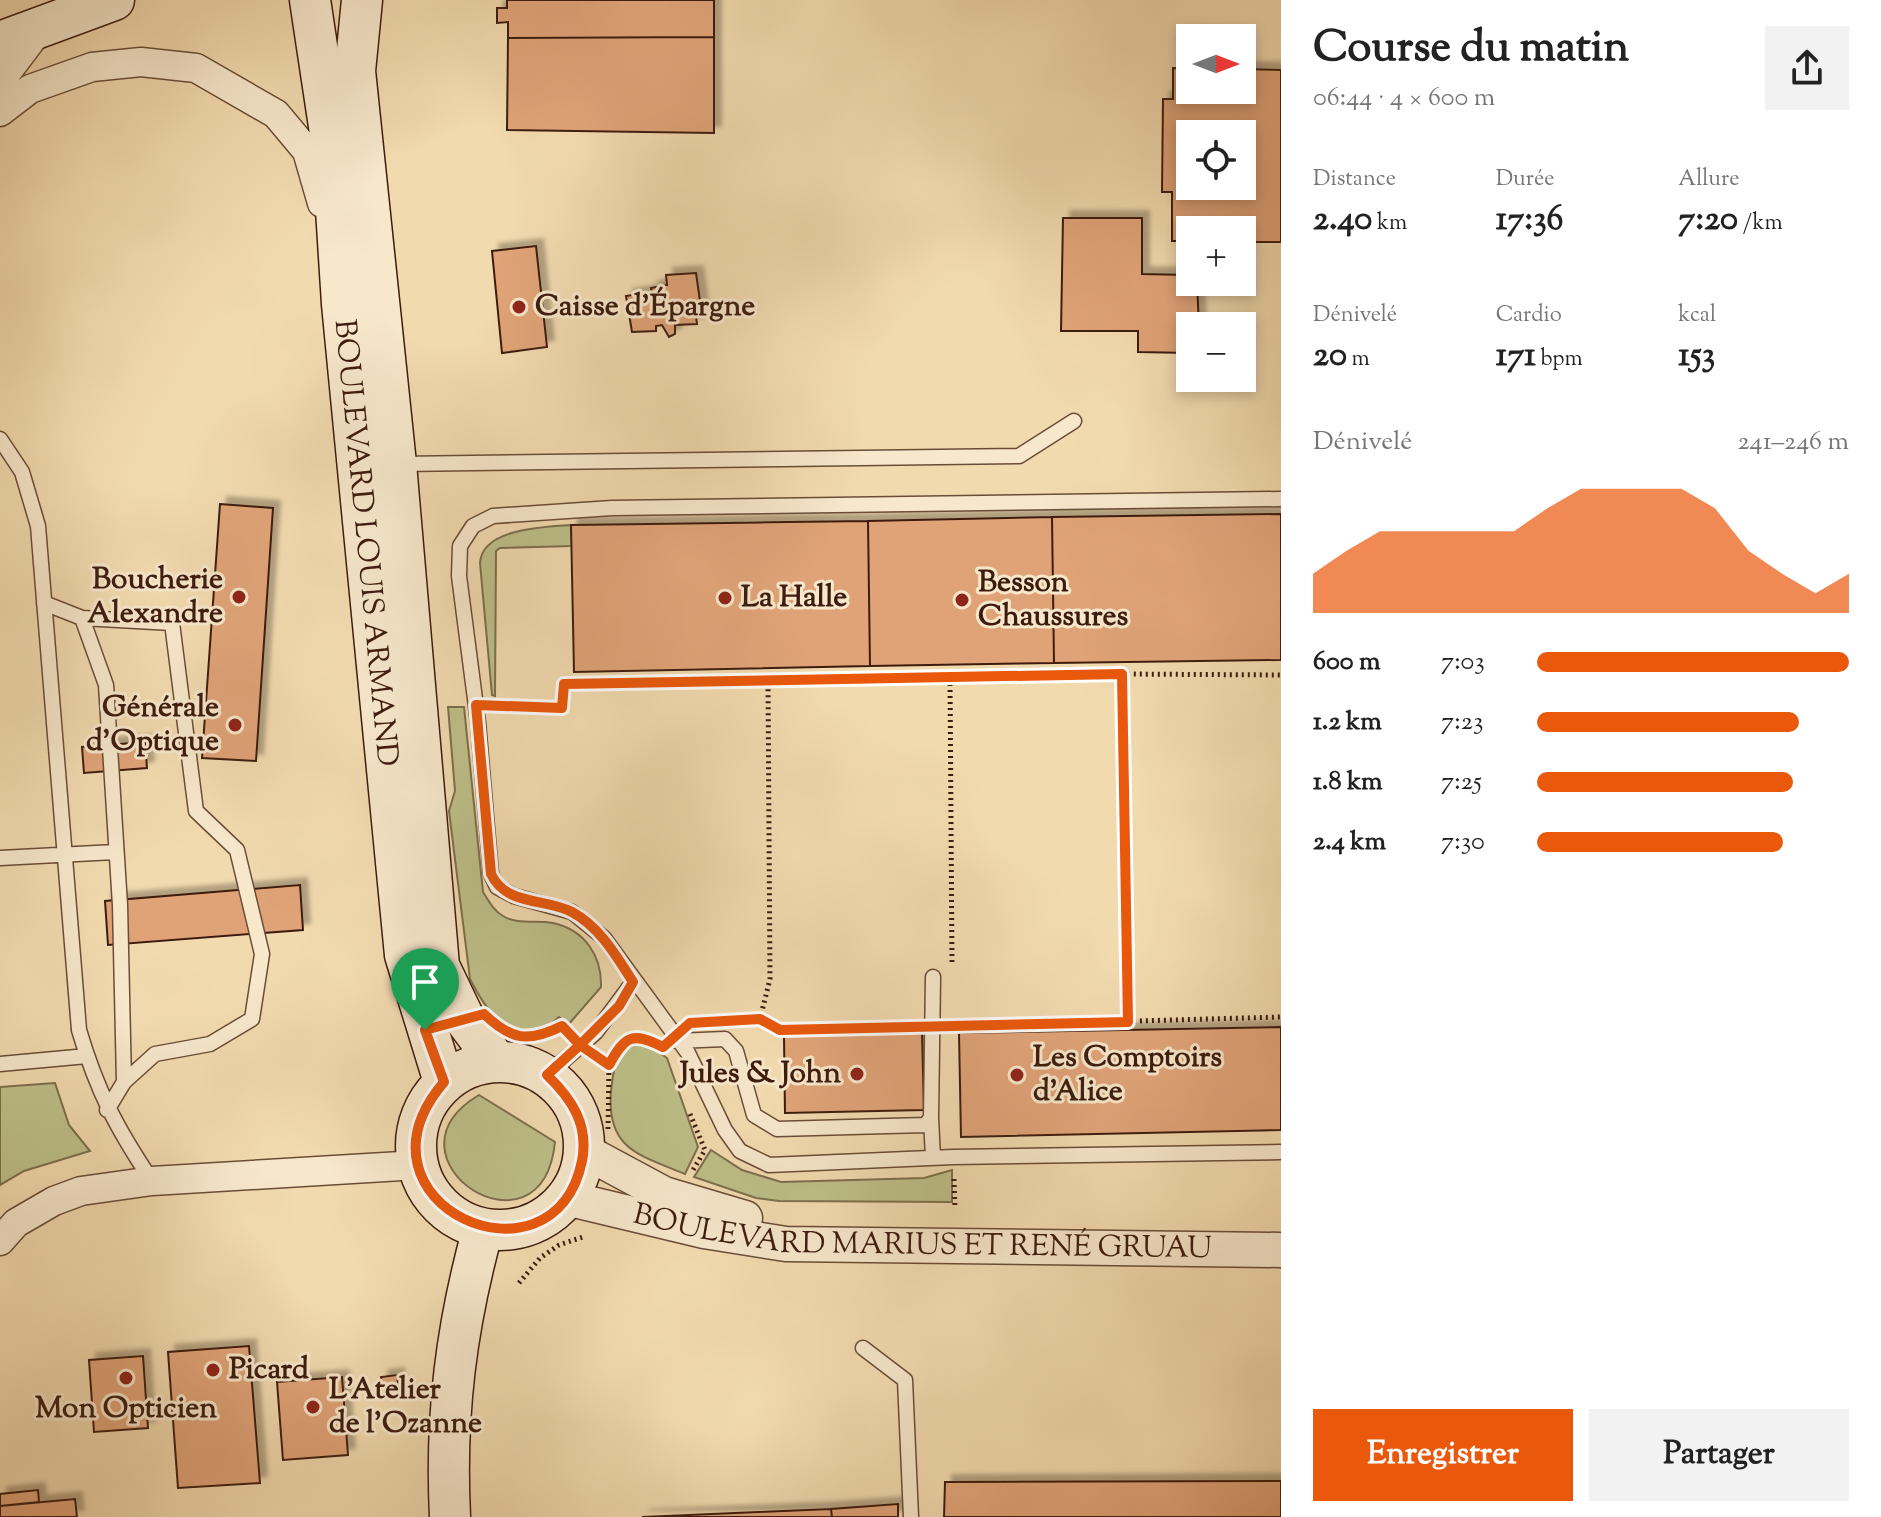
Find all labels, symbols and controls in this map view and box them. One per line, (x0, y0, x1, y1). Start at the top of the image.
text: Course du matin (1313, 18, 1629, 81)
north arrow (1176, 24, 1256, 104)
map controls (1176, 24, 1256, 392)
button: share (1765, 26, 1849, 110)
text: 06:44 · 4 × 600 m (1313, 80, 1495, 117)
button: locate (1176, 120, 1256, 200)
text: Distance (1313, 164, 1396, 196)
text: Durée (1496, 164, 1555, 196)
text: Allure (1678, 164, 1739, 196)
text: 2.40 (1313, 196, 1372, 245)
text: 17:36 (1496, 196, 1563, 245)
text: 7:20 (1678, 196, 1738, 245)
text: km (1372, 208, 1407, 240)
text: /km (1738, 208, 1783, 240)
button: + (1176, 216, 1256, 296)
place label: Caisse d'Épargne (535, 286, 755, 329)
marker: Caisse d'Épargne (510, 298, 528, 316)
text: Dénivelé (1313, 300, 1397, 332)
text: Cardio (1496, 300, 1562, 332)
text: kcal (1678, 300, 1716, 332)
button: − (1176, 312, 1256, 392)
street label: BOULEVARD LOUIS ARMAND (322, 317, 408, 768)
text: 20 (1313, 332, 1347, 381)
text: 171 (1496, 332, 1536, 381)
text: 153 (1678, 332, 1715, 381)
text: m (1347, 344, 1370, 376)
text: bpm (1536, 344, 1583, 376)
text: Dénivelé (1313, 424, 1412, 461)
text: 241–246 m (1737, 424, 1849, 461)
place label: Boucherie Alexandre (87, 559, 223, 636)
place label: Besson Chaussures (978, 562, 1129, 639)
place label: La Halle (741, 577, 847, 620)
marker: Boucherie Alexandre (230, 588, 248, 606)
marker: La Halle (716, 589, 734, 607)
marker: Besson Chaussures (953, 591, 971, 609)
text: 600 m (1313, 644, 1380, 681)
text: 7:03 (1441, 644, 1485, 681)
place label: Générale d'Optique (86, 687, 219, 764)
text: 1.2 km (1313, 704, 1382, 741)
text: 7:23 (1441, 704, 1483, 741)
marker: Générale d'Optique (226, 716, 244, 734)
text: 1.8 km (1313, 764, 1383, 801)
text: 7:25 (1441, 764, 1482, 801)
text: 2.4 km (1313, 824, 1386, 861)
text: 7:30 (1441, 824, 1485, 861)
pin (391, 948, 459, 1030)
icon: arrive (403, 960, 447, 1004)
place label: Les Comptoirs d'Alice (1033, 1037, 1222, 1114)
place label: Jules & John (678, 1053, 841, 1096)
marker: Jules & John (848, 1065, 866, 1083)
marker: Les Comptoirs d'Alice (1008, 1066, 1026, 1084)
street label: BOULEVARD MARIUS ET RENÉ GRUAU (629, 1193, 1212, 1271)
place label: Picard (229, 1349, 309, 1392)
marker: Picard (204, 1361, 222, 1379)
marker: Mon Opticien (117, 1369, 135, 1387)
place label: L'Atelier de l'Ozanne (329, 1369, 482, 1446)
place label: Mon Opticien (35, 1388, 217, 1431)
marker: L'Atelier de l'Ozanne (304, 1398, 322, 1416)
button: Enregistrer (1313, 1409, 1573, 1501)
button: Partager (1589, 1409, 1849, 1501)

